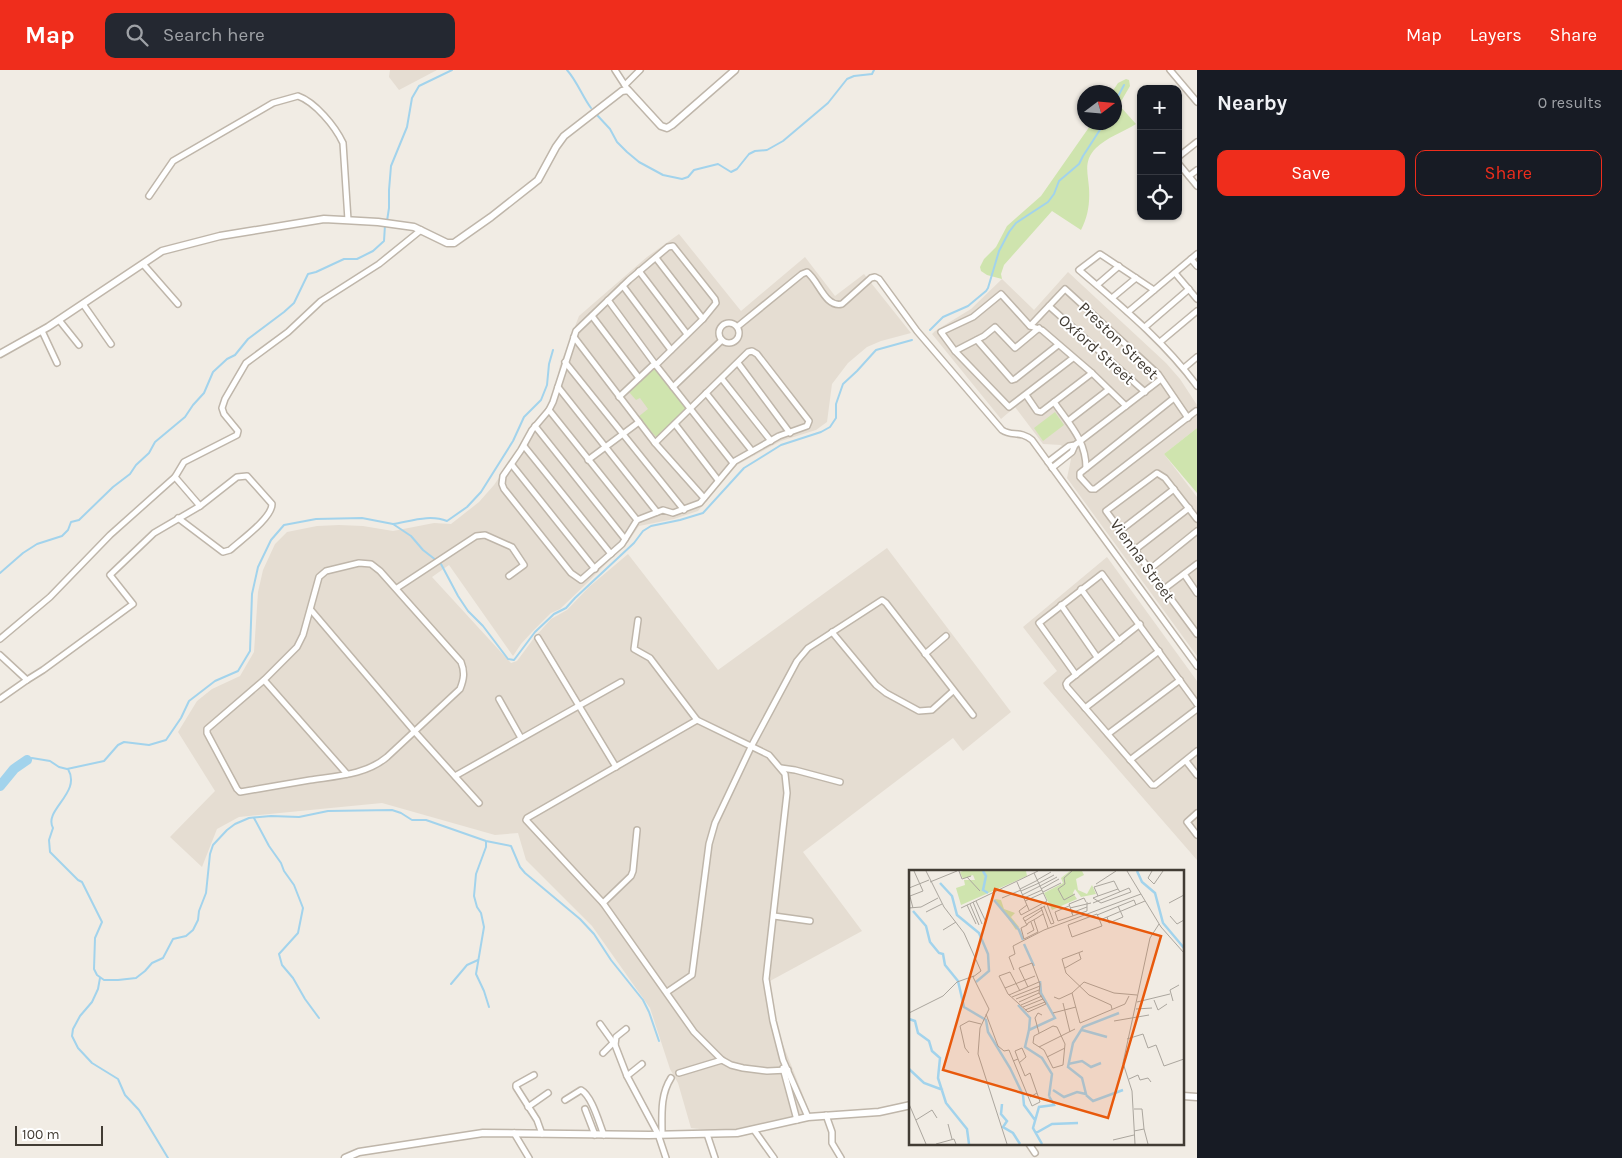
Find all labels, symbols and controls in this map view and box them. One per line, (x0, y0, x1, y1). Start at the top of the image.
search box (105, 13, 455, 58)
text: Map (25, 21, 75, 49)
icon: search (123, 21, 151, 49)
text: Search here (163, 24, 265, 46)
text: Map (1406, 24, 1442, 46)
text: Layers (1470, 24, 1522, 46)
text: Share (1550, 24, 1597, 46)
north arrow (1077, 85, 1122, 130)
map controls (1137, 85, 1182, 220)
button: + (1137, 85, 1182, 130)
text: Nearby (1217, 91, 1287, 115)
text: 0 results (1538, 93, 1602, 112)
button: − (1137, 130, 1182, 175)
button: Save (1217, 150, 1405, 196)
button: Share (1415, 150, 1602, 196)
button: locate (1137, 175, 1182, 220)
street label: Preston Street (1075, 298, 1162, 383)
street label: Oxford Street (1055, 310, 1139, 388)
street label: Vienna Street (1106, 515, 1179, 605)
inset map (909, 870, 1184, 1146)
scale bar (15, 1123, 102, 1146)
text: 100 m (22, 1126, 60, 1143)

